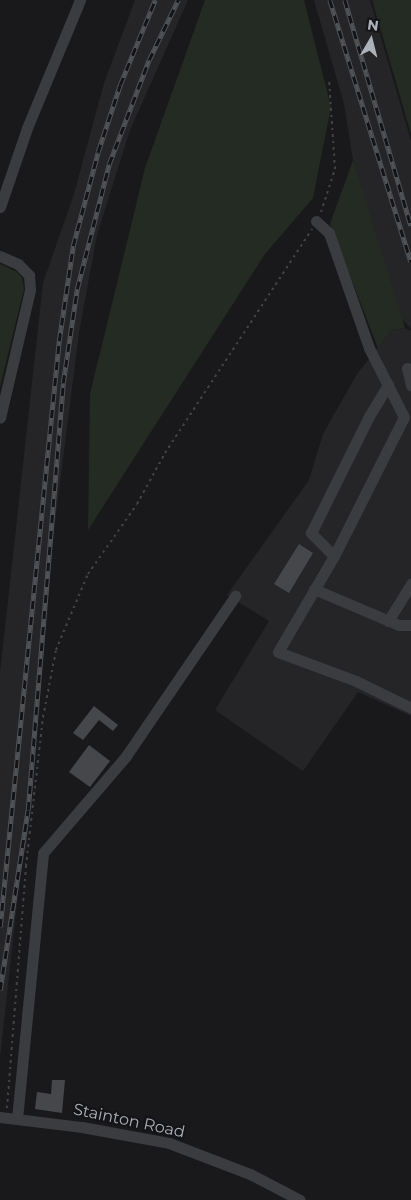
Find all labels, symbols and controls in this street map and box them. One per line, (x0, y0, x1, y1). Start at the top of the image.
north arrow (346, 15, 396, 65)
text: N (366, 15, 380, 35)
street label: Stainton Road (71, 1100, 187, 1142)

